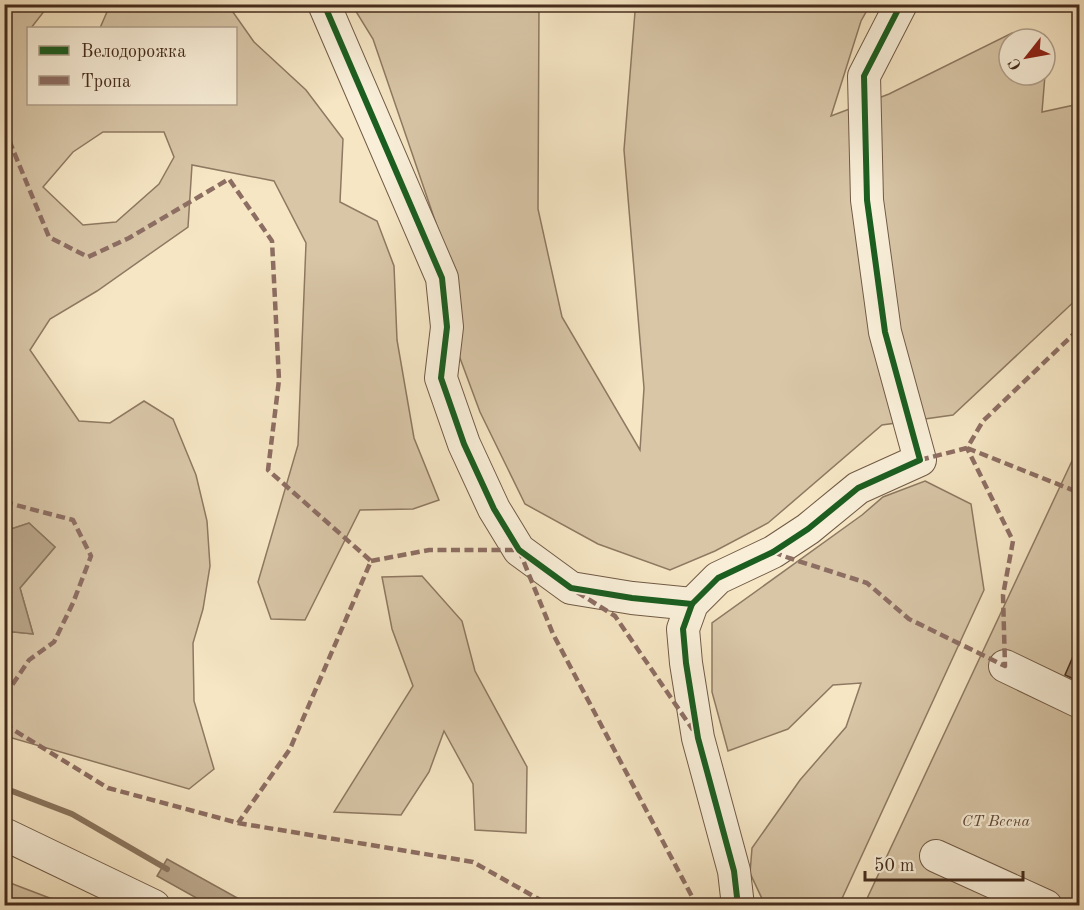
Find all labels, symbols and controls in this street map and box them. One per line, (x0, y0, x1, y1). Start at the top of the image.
legend (27, 27, 237, 105)
north arrow (997, 27, 1057, 87)
text: Велодорожка (81, 43, 186, 61)
text: С (1006, 55, 1025, 72)
text: Тропа (81, 73, 131, 91)
park label: СТ Весна (962, 814, 1031, 830)
scale bar (865, 844, 1022, 882)
text: 50 m (874, 857, 914, 875)

